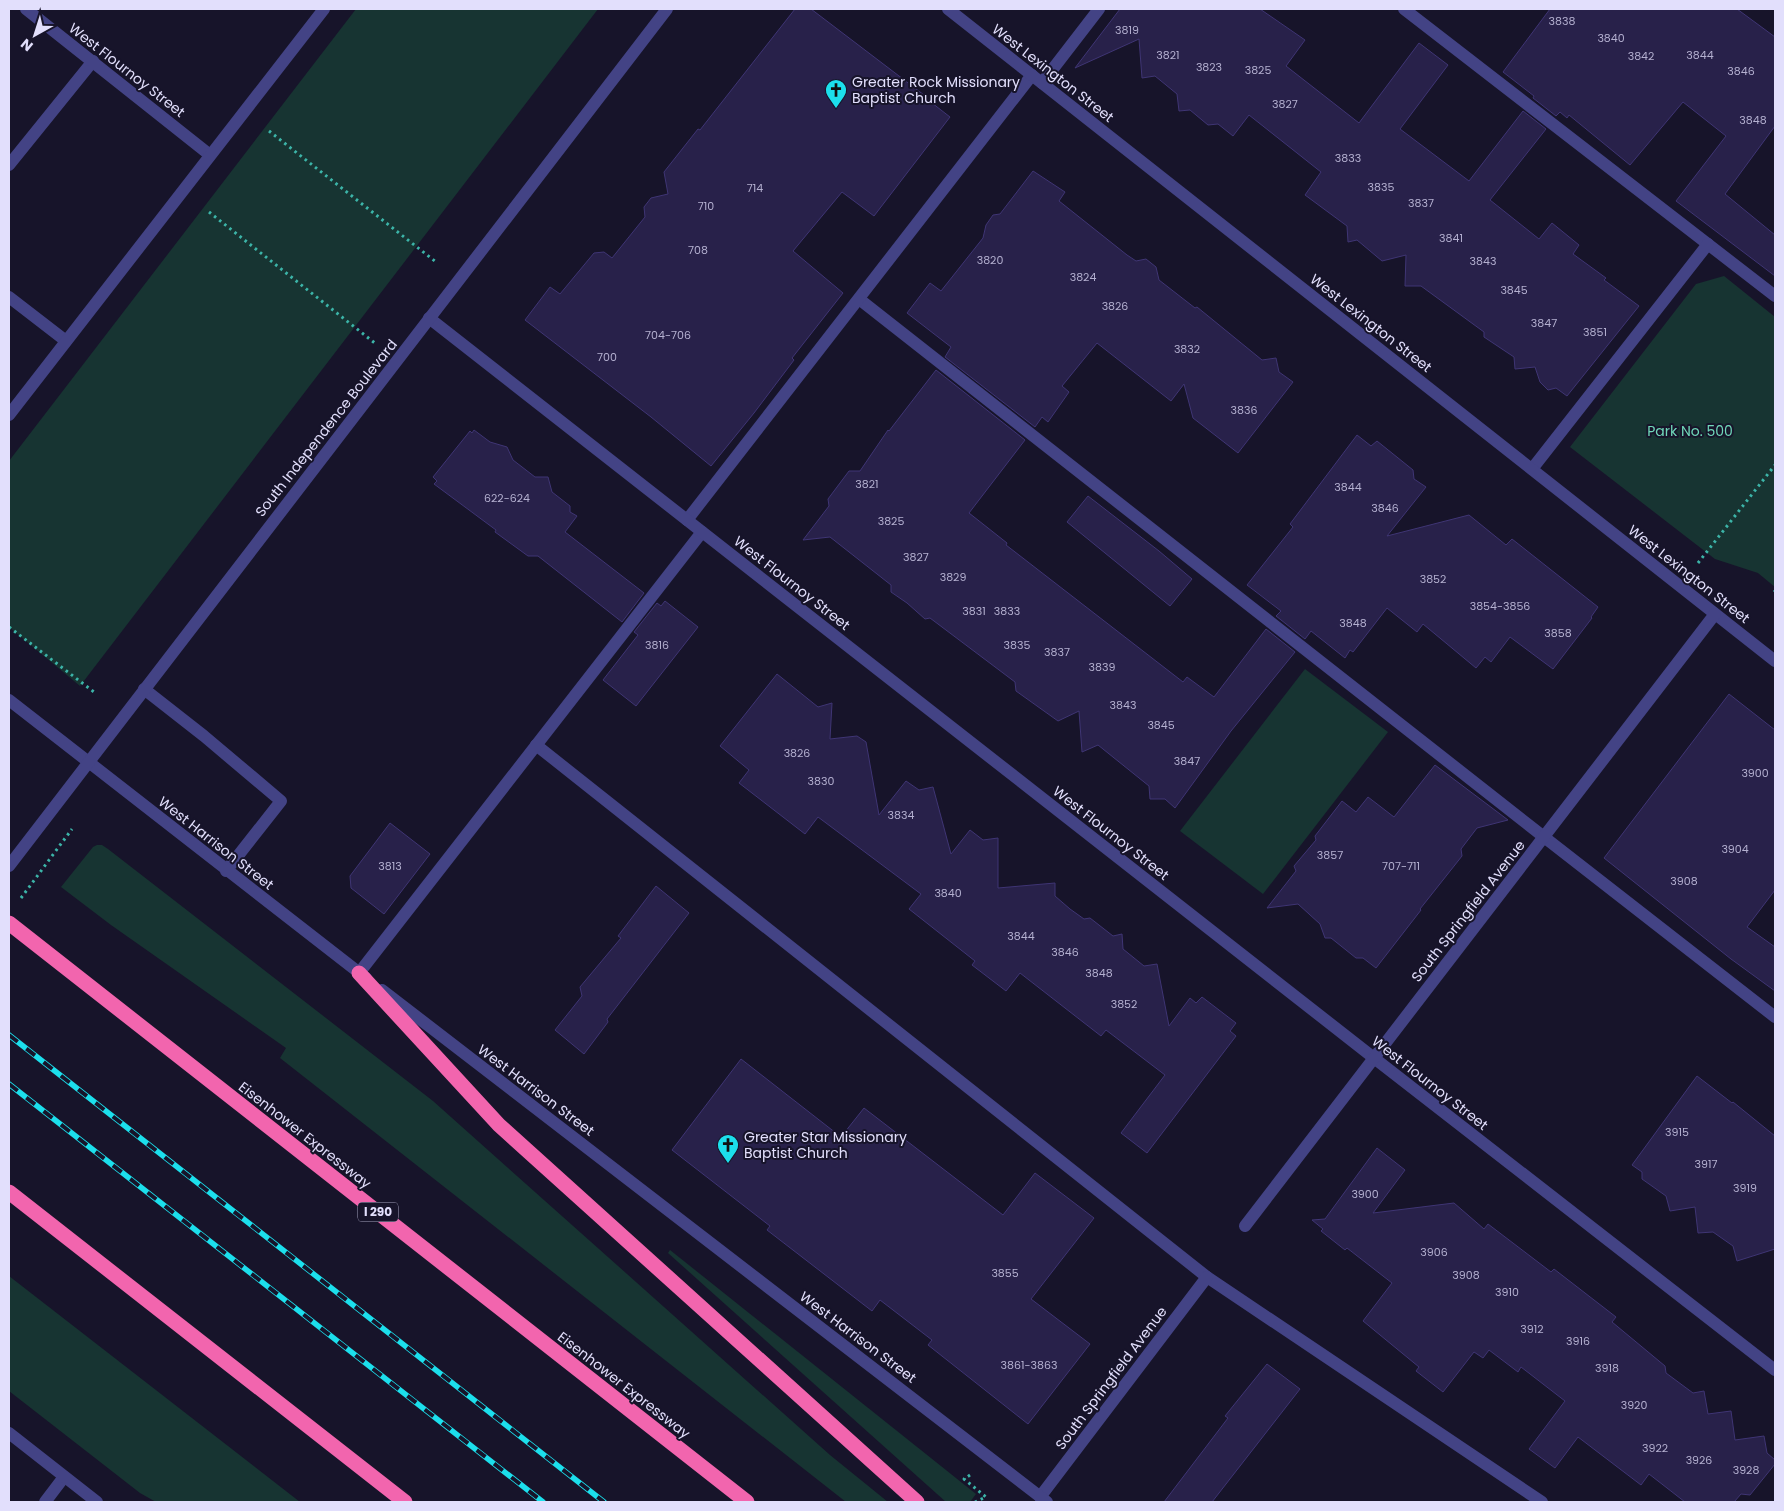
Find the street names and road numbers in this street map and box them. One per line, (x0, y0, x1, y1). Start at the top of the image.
street label: West Flournoy Street (65, 18, 189, 122)
street label: West Lexington Street (988, 19, 1118, 127)
street label: West Lexington Street (1306, 269, 1436, 377)
street label: South Independence Boulevard (250, 335, 402, 521)
street label: West Lexington Street (1624, 520, 1754, 628)
street label: West Flournoy Street (730, 531, 854, 635)
street label: West Flournoy Street (1049, 781, 1173, 885)
street label: West Harrison Street (154, 792, 278, 894)
street label: South Springfield Avenue (1406, 836, 1530, 986)
street label: West Flournoy Street (1368, 1031, 1492, 1135)
street label: West Harrison Street (473, 1039, 599, 1141)
street label: Eisenhower Expressway (234, 1077, 376, 1193)
road number: I 290 (358, 1202, 398, 1222)
street label: West Harrison Street (795, 1286, 921, 1388)
street label: South Springfield Avenue (1050, 1302, 1172, 1454)
street label: Eisenhower Expressway (553, 1327, 695, 1443)

